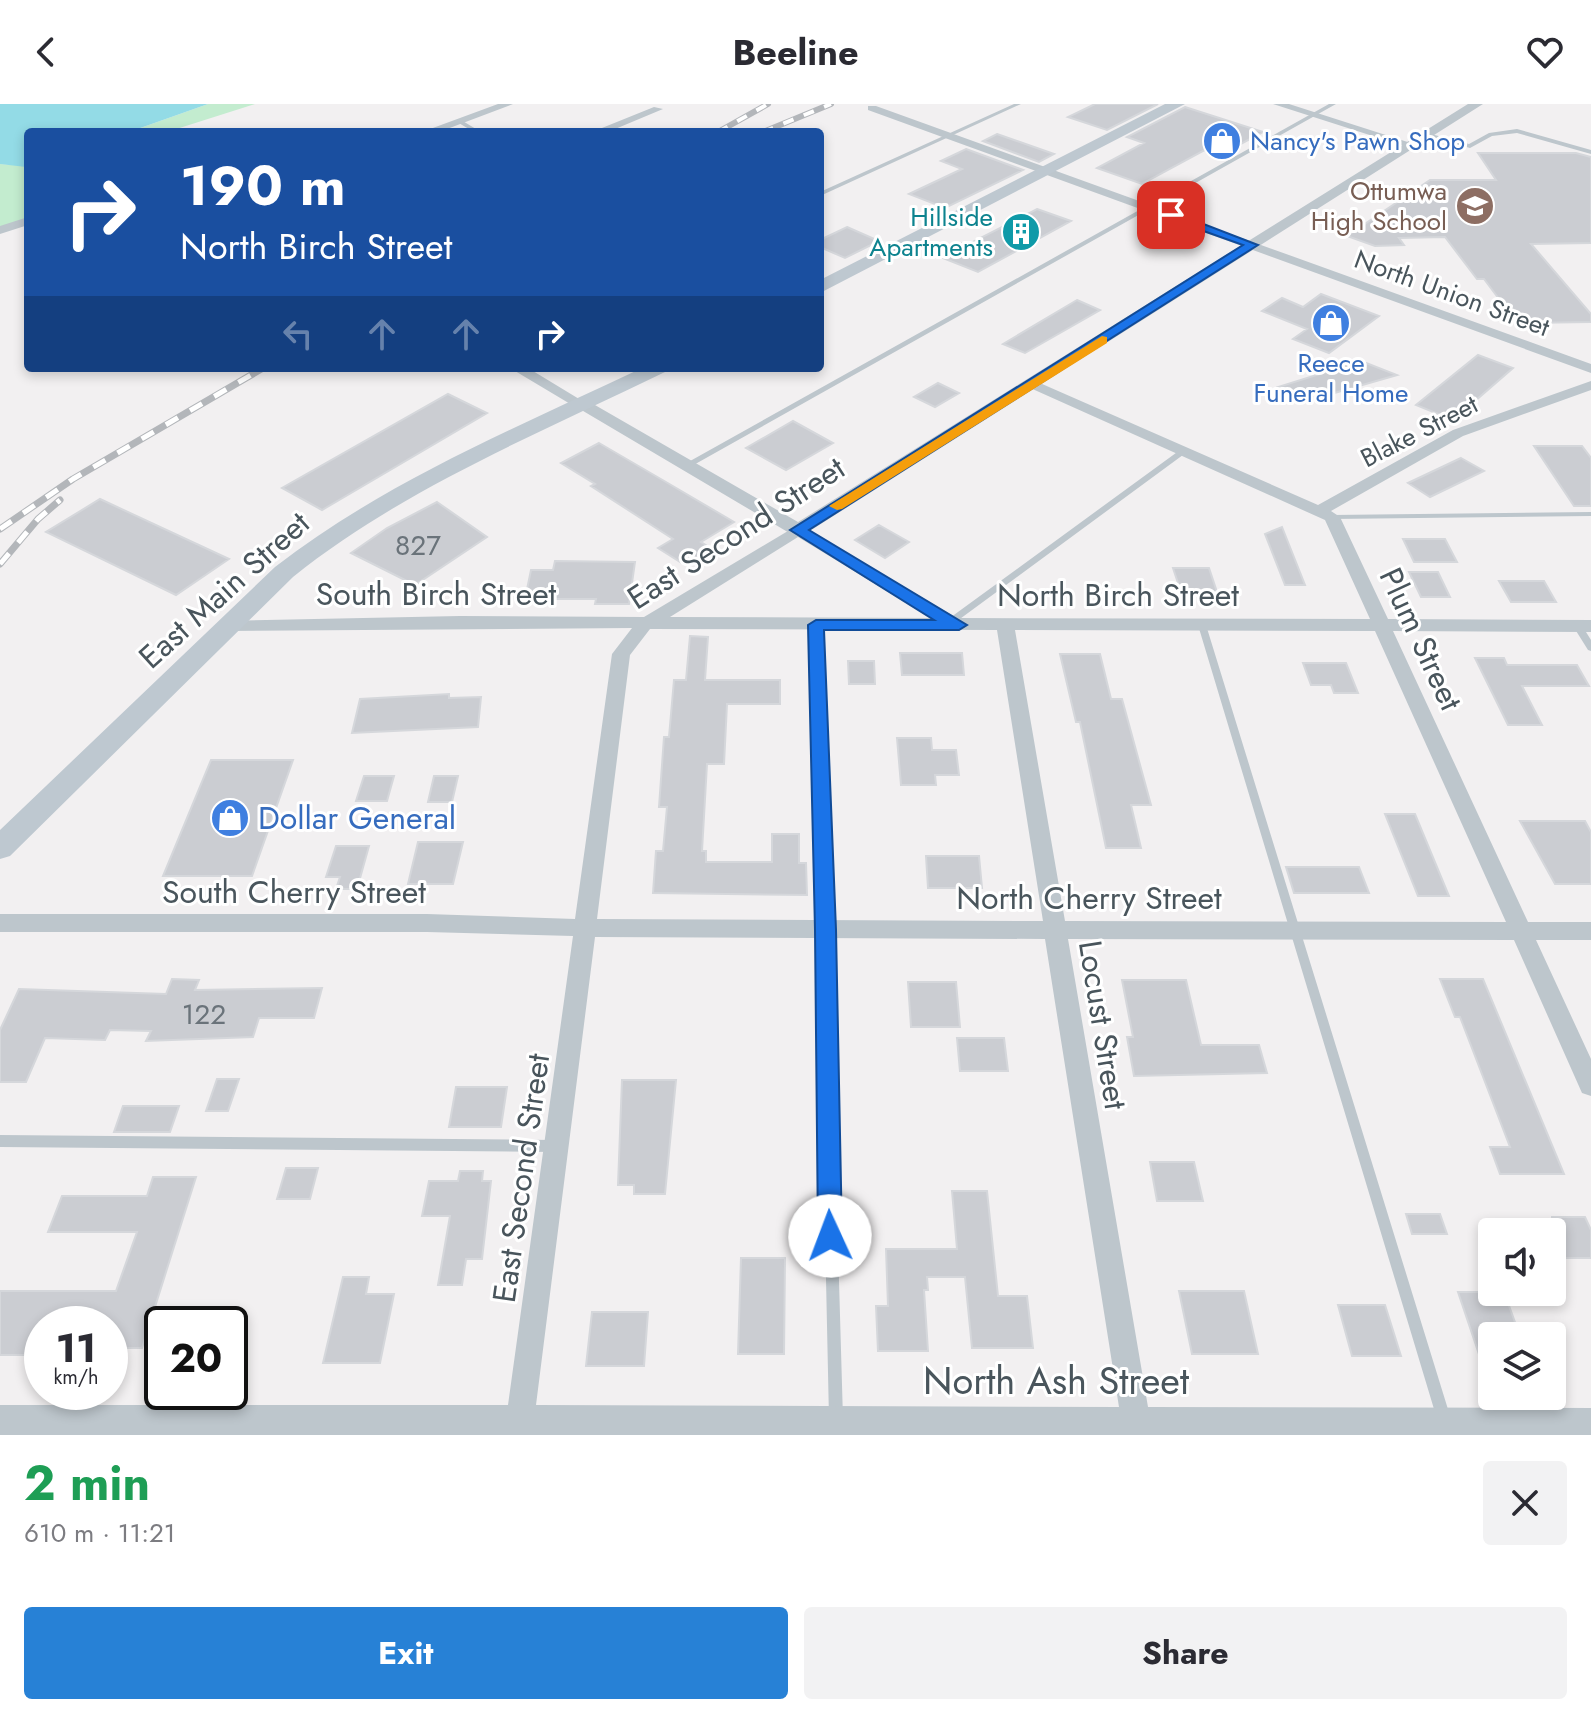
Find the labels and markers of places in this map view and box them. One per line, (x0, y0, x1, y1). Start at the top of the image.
shop icon: Nancy's Pawn Shop (1201, 120, 1243, 162)
place label: Nancy's Pawn Shop (1250, 122, 1465, 160)
place label: Ottumwa High School (1311, 172, 1447, 240)
pin (1137, 181, 1205, 249)
school or university icon: Ottumwa High School (1454, 185, 1496, 227)
place label: Hillside Apartments (869, 198, 993, 266)
building icon: Hillside Apartments (1000, 211, 1042, 253)
shop icon: Reece Funeral Home (1310, 302, 1352, 344)
place label: Reece Funeral Home (1254, 344, 1408, 412)
place label: Dollar General (258, 795, 456, 841)
shop icon: Dollar General (209, 797, 251, 839)

